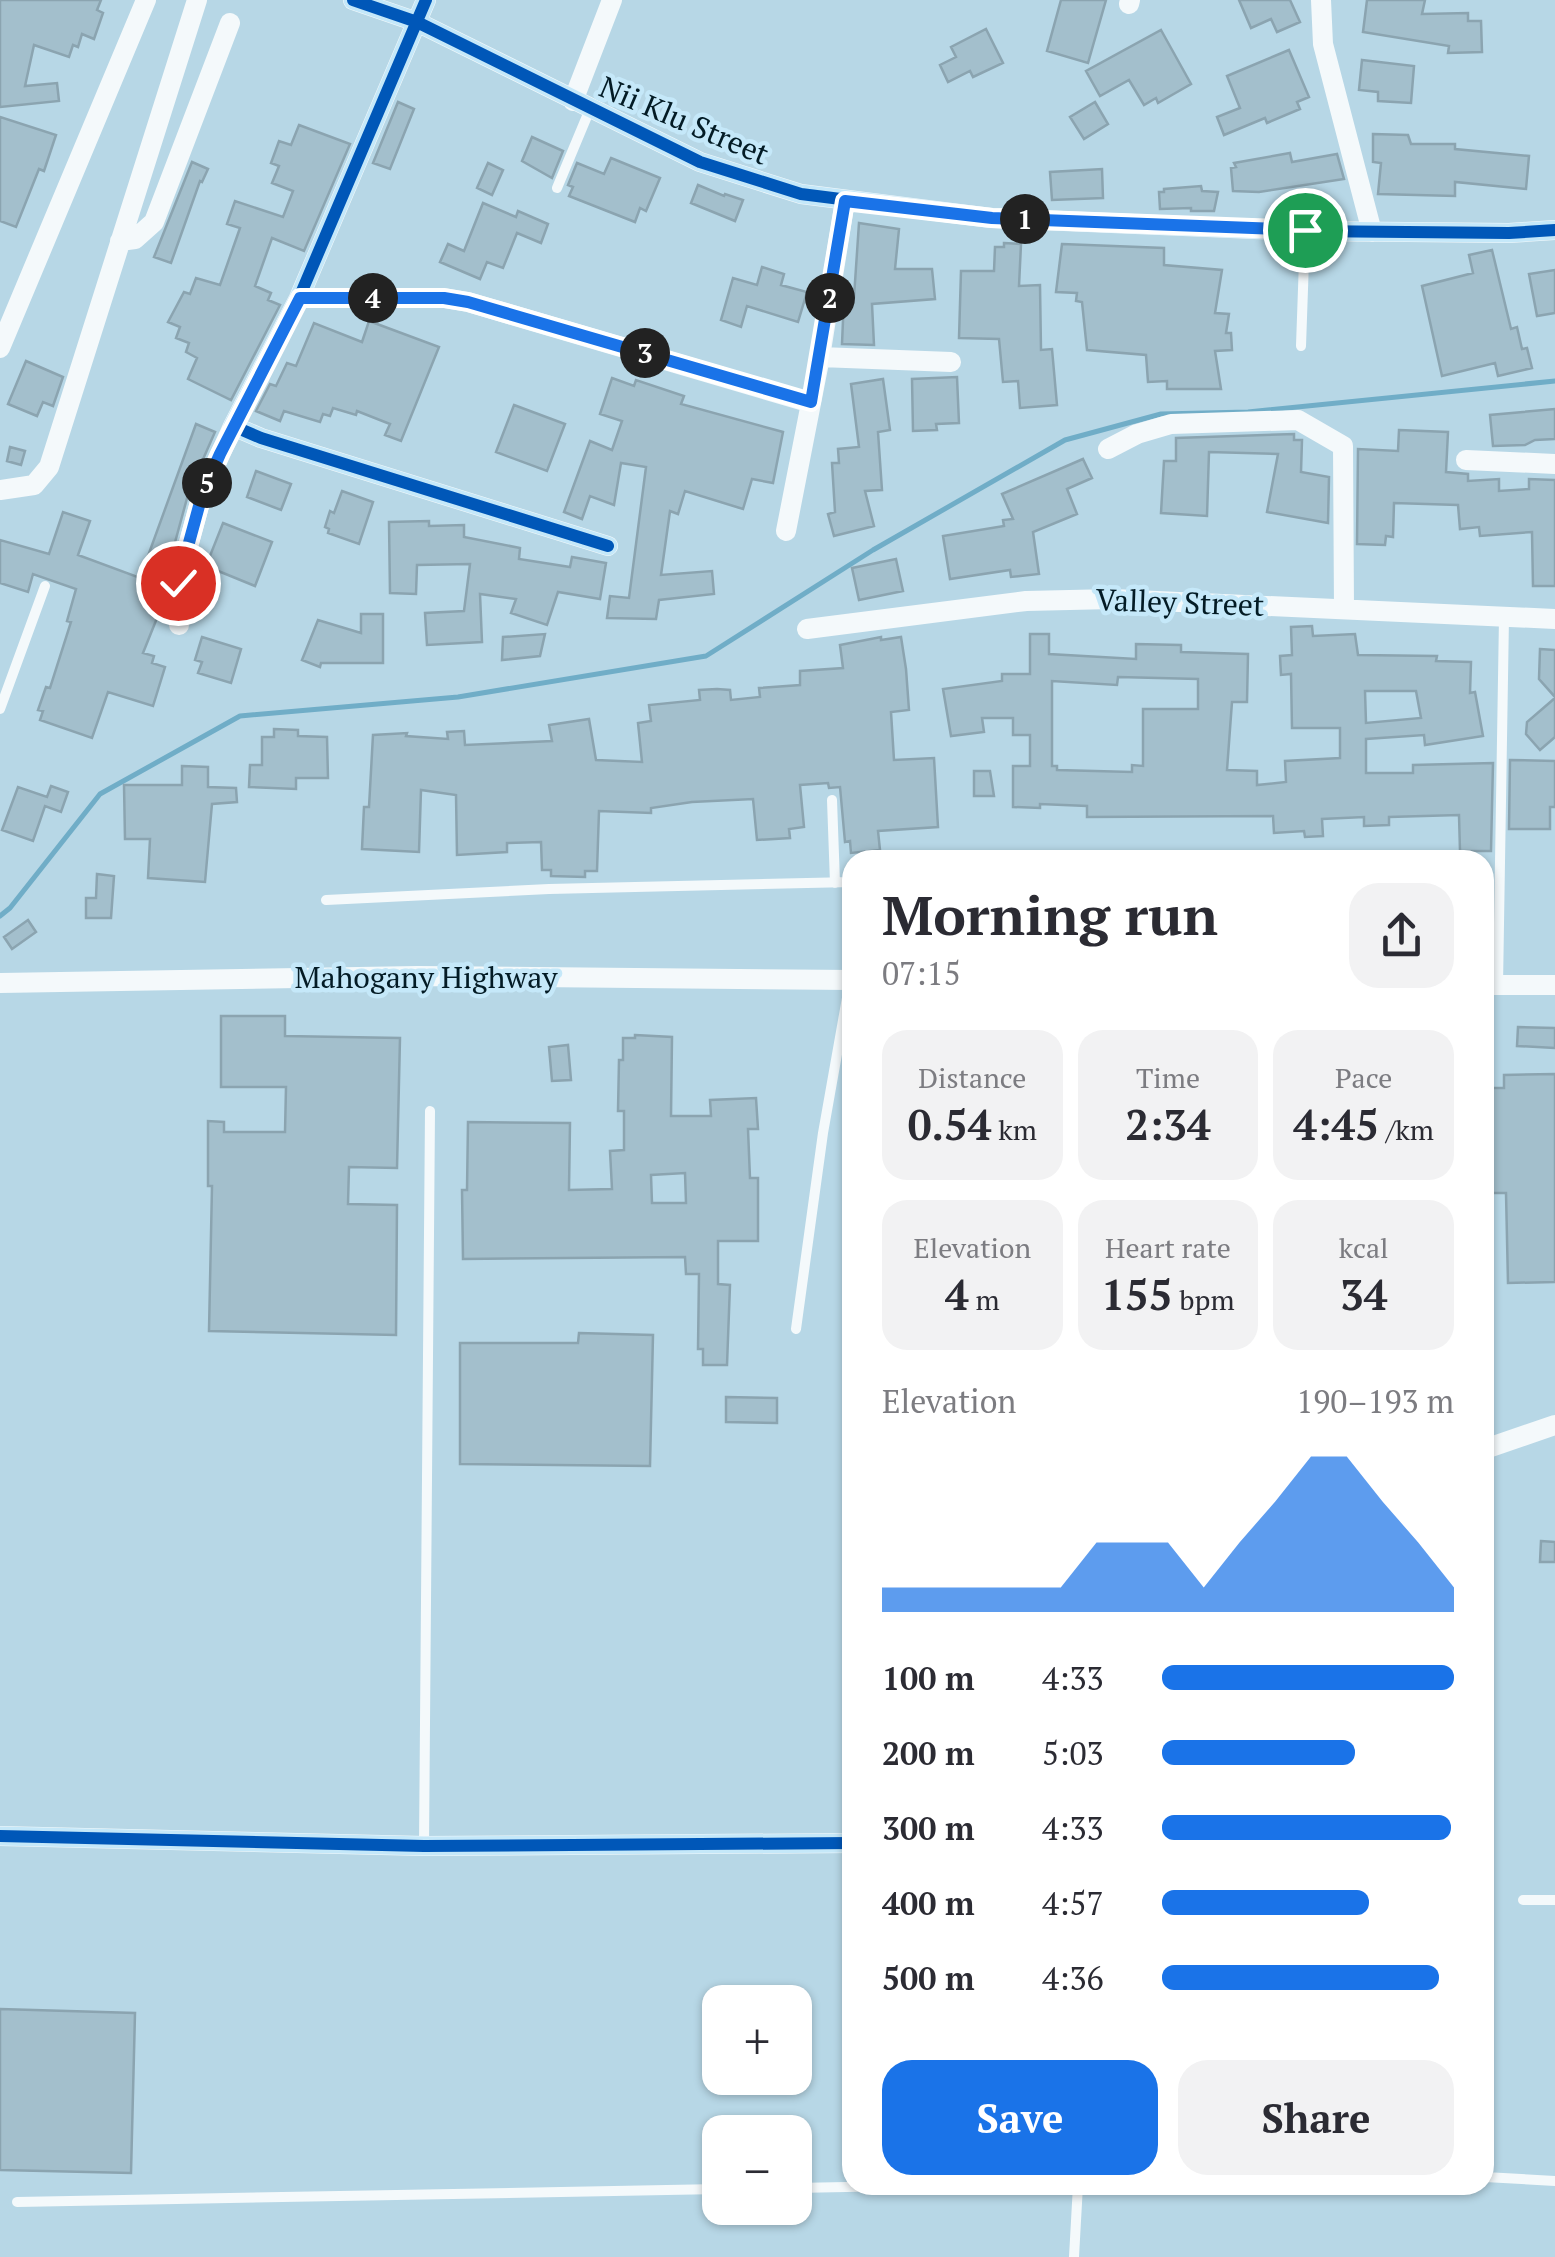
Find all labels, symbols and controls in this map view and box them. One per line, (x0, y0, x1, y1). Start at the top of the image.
street label: Nii Klu Street (594, 66, 775, 174)
pin (1263, 188, 1348, 273)
pin: 1 (1000, 194, 1050, 244)
text: 1 (1017, 200, 1033, 237)
icon: arrive (1278, 203, 1333, 258)
pin: 4 (348, 273, 398, 323)
pin: 2 (805, 273, 855, 323)
text: 4 (365, 279, 381, 316)
text: 2 (822, 279, 838, 316)
pin: 3 (620, 328, 670, 378)
text: 3 (637, 334, 653, 371)
pin: 5 (182, 458, 232, 508)
text: 5 (199, 464, 215, 501)
pin (136, 541, 221, 626)
icon: check (151, 556, 206, 611)
street label: Valley Street (1095, 579, 1265, 625)
text: Morning run (882, 878, 1218, 951)
button: share (1349, 883, 1454, 988)
text: 07:15 (882, 952, 961, 994)
street label: Mahogany Highway (295, 957, 558, 997)
text: Distance (918, 1059, 1026, 1096)
text: Time (1136, 1059, 1200, 1096)
text: Pace (1335, 1059, 1392, 1096)
text: 0.54 (908, 1096, 991, 1152)
text: 2:34 (1125, 1096, 1211, 1152)
text: 4:45 (1293, 1096, 1379, 1152)
text: km (991, 1111, 1037, 1148)
text: /km (1379, 1111, 1434, 1148)
text: Elevation (914, 1229, 1031, 1266)
text: Heart rate (1105, 1229, 1231, 1266)
text: kcal (1339, 1229, 1389, 1266)
text: 4 (945, 1266, 969, 1322)
text: 155 (1101, 1266, 1173, 1322)
text: 34 (1340, 1266, 1387, 1322)
text: m (969, 1281, 1000, 1318)
text: bpm (1173, 1281, 1235, 1318)
text: Elevation (882, 1380, 1016, 1422)
text: 190–193 m (1296, 1380, 1454, 1422)
text: 100 m (882, 1657, 974, 1699)
text: 4:33 (1042, 1657, 1104, 1699)
text: 200 m (882, 1732, 974, 1774)
text: 5:03 (1042, 1732, 1104, 1774)
text: 300 m (882, 1807, 974, 1849)
text: 4:33 (1042, 1807, 1104, 1849)
text: 400 m (882, 1882, 974, 1924)
text: 4:57 (1042, 1882, 1104, 1924)
text: 500 m (882, 1957, 974, 1999)
text: 4:36 (1042, 1957, 1104, 1999)
map controls (702, 1985, 812, 2225)
button: + (702, 1985, 812, 2095)
button: Save (882, 2060, 1158, 2175)
button: Share (1178, 2060, 1454, 2175)
button: − (702, 2115, 812, 2225)

